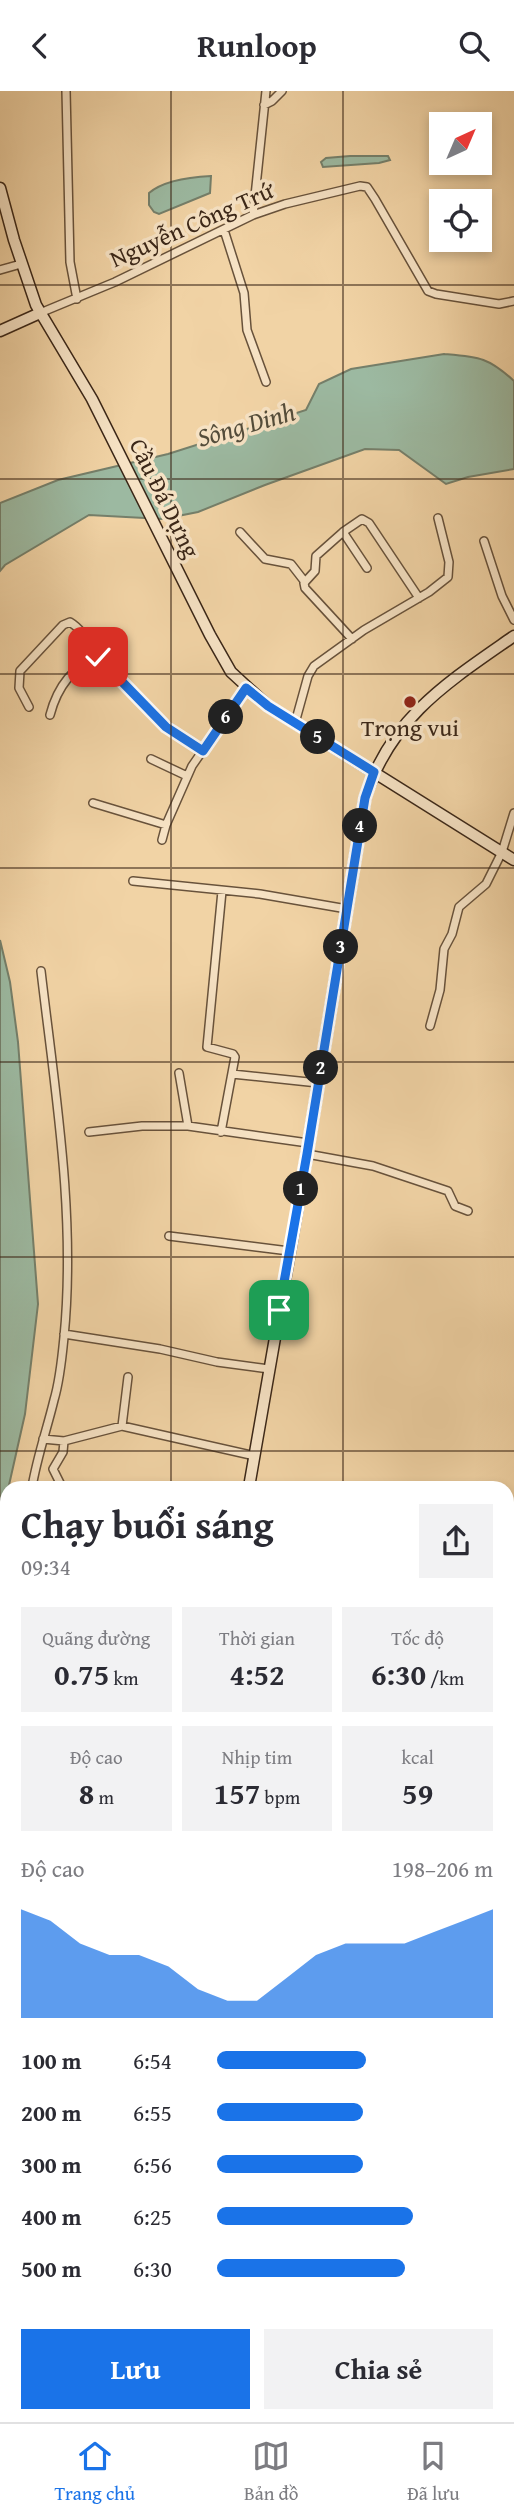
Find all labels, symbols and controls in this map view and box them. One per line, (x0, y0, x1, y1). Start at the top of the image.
text: Runloop (197, 22, 317, 69)
icon: back (21, 27, 59, 65)
icon: search (455, 27, 493, 65)
north arrow (429, 112, 492, 175)
map controls (429, 112, 492, 252)
street label: Nguyễn Công Trứ (104, 172, 281, 276)
button: locate (429, 189, 492, 252)
water label: Sông Dinh (192, 391, 300, 457)
street label: Cầu Đá Dựng (121, 432, 209, 564)
pin (68, 627, 128, 687)
icon: check (79, 638, 117, 676)
marker: Trọng vui (402, 694, 418, 710)
pin: 6 (208, 699, 244, 735)
text: 6 (221, 702, 230, 730)
place label: Trọng vui (361, 710, 459, 745)
pin: 5 (300, 719, 336, 755)
text: 5 (313, 722, 322, 750)
pin: 4 (342, 809, 378, 843)
text: 4 (355, 811, 364, 839)
pin: 3 (324, 929, 358, 965)
text: 3 (336, 932, 345, 960)
pin: 2 (304, 1051, 338, 1086)
text: 2 (316, 1053, 325, 1081)
pin: 1 (284, 1171, 318, 1207)
text: 1 (296, 1174, 305, 1202)
pin (249, 1280, 309, 1340)
icon: arrive (260, 1291, 298, 1329)
text: Chạy buổi sáng (21, 1496, 274, 1552)
button: share (419, 1504, 493, 1578)
text: 09:34 (21, 1550, 71, 1583)
text: Quãng đường (42, 1624, 150, 1652)
text: Thời gian (219, 1624, 295, 1652)
text: Tốc độ (391, 1624, 444, 1652)
text: 0.75 (54, 1652, 109, 1696)
text: 4:52 (229, 1652, 285, 1696)
text: 6:30 (371, 1652, 426, 1696)
text: km (109, 1664, 139, 1692)
text: /km (426, 1664, 464, 1692)
text: Độ cao (70, 1743, 123, 1771)
text: Nhịp tim (222, 1743, 292, 1771)
text: kcal (401, 1743, 434, 1771)
text: 8 (79, 1771, 94, 1815)
text: 157 (214, 1771, 260, 1815)
text: 59 (402, 1771, 433, 1815)
text: m (94, 1783, 114, 1811)
text: bpm (260, 1783, 300, 1811)
text: Độ cao (21, 1852, 85, 1885)
text: 198–206 m (392, 1852, 493, 1885)
text: 100 m (21, 2044, 82, 2077)
text: 6:54 (133, 2044, 172, 2077)
text: 200 m (21, 2096, 82, 2129)
text: 6:55 (133, 2096, 172, 2129)
text: 300 m (21, 2148, 82, 2181)
text: 6:56 (133, 2148, 172, 2181)
text: 400 m (21, 2200, 82, 2233)
text: 6:25 (133, 2200, 172, 2233)
text: 500 m (21, 2252, 82, 2285)
text: 6:30 (133, 2252, 172, 2285)
button: Lưu (21, 2329, 250, 2409)
button: Chia sẻ (264, 2329, 493, 2409)
tab: Trang chủ (54, 2437, 135, 2507)
tab: Bản đồ (244, 2437, 298, 2507)
tab: Đã lưu (407, 2437, 460, 2507)

